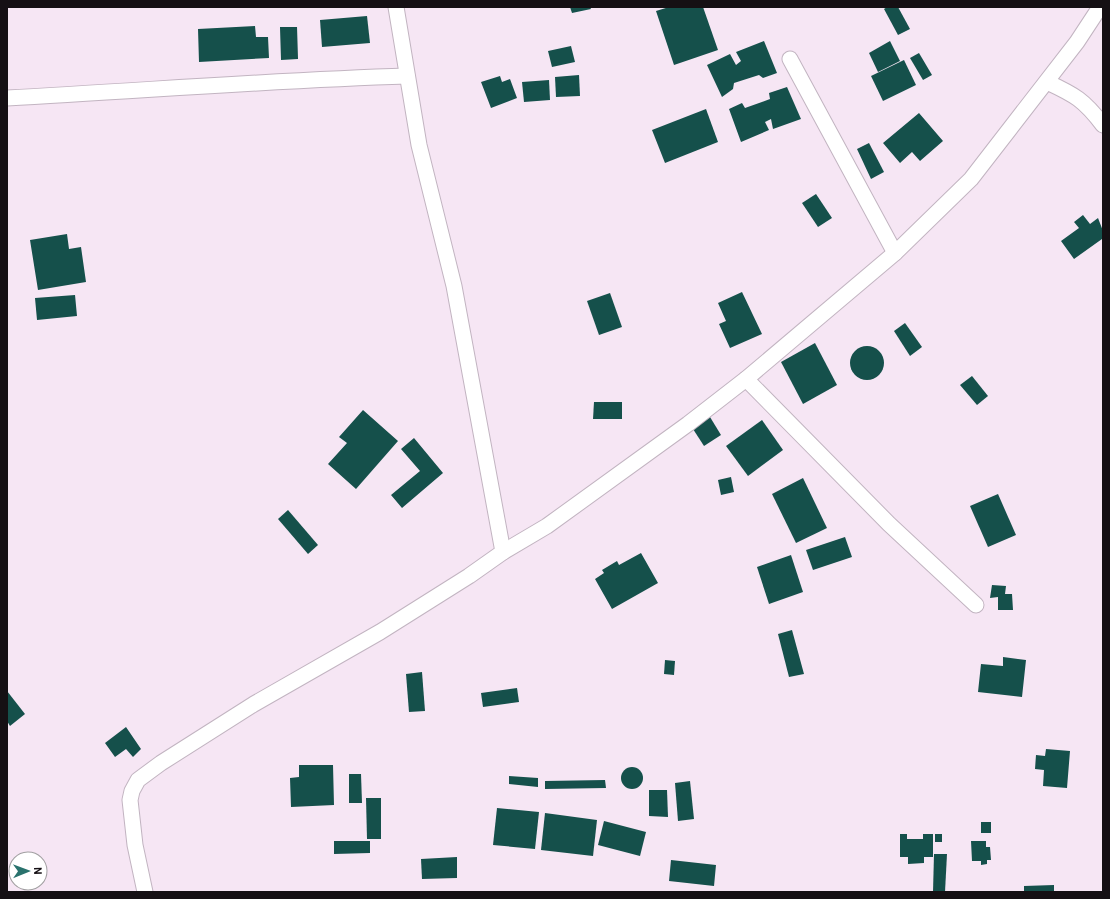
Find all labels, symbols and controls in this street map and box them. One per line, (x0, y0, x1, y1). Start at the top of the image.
north arrow (8, 851, 48, 891)
text: N (32, 867, 45, 875)

